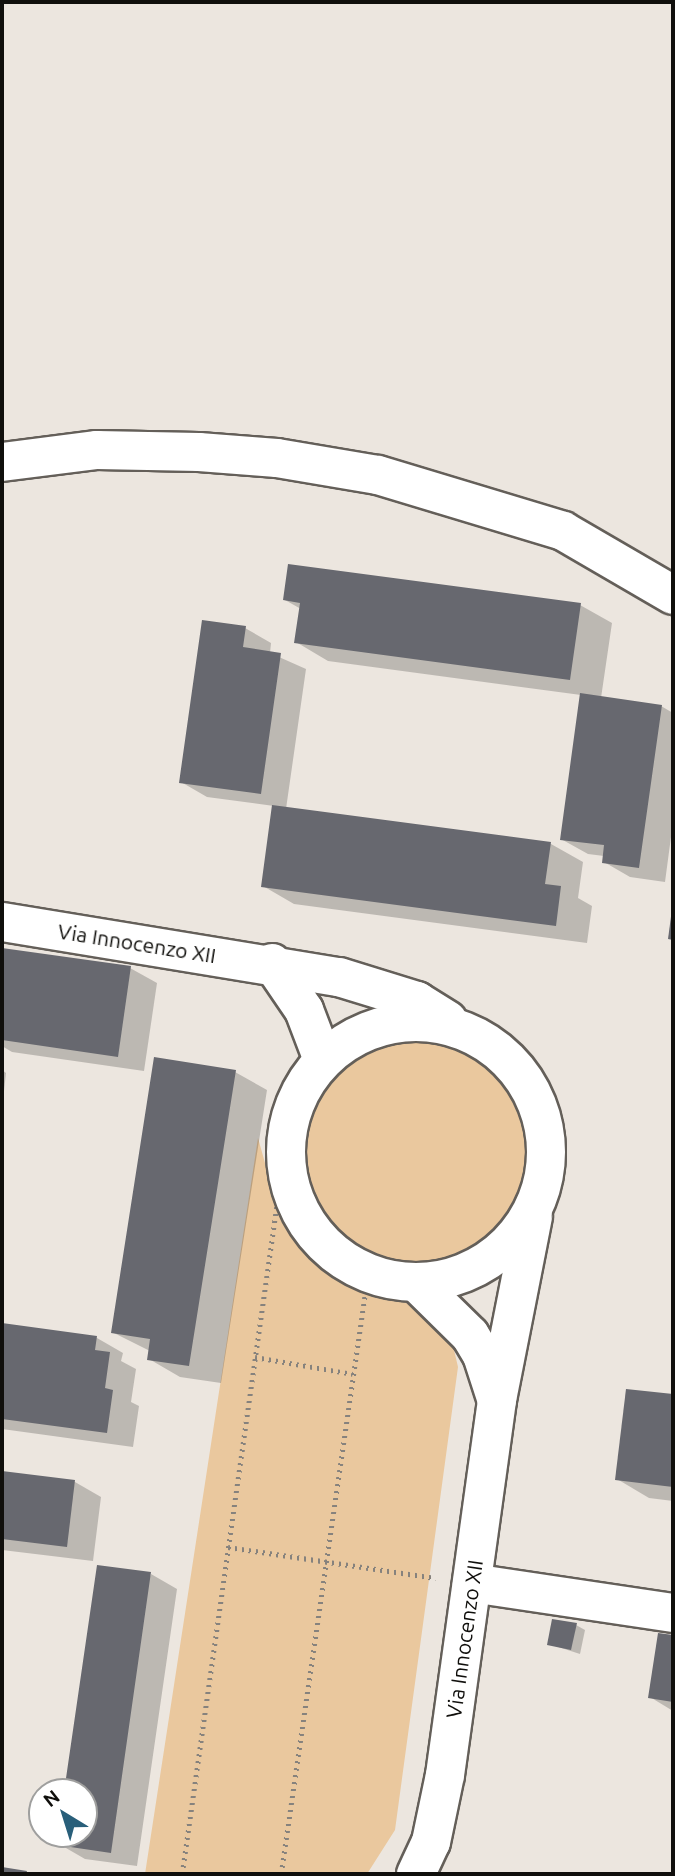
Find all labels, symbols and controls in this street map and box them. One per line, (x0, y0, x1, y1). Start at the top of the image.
street label: Via Innocenzo XII (56, 918, 218, 968)
street label: Via Innocenzo XII (440, 1558, 488, 1720)
north arrow (28, 1778, 98, 1848)
text: N (39, 1785, 64, 1811)

